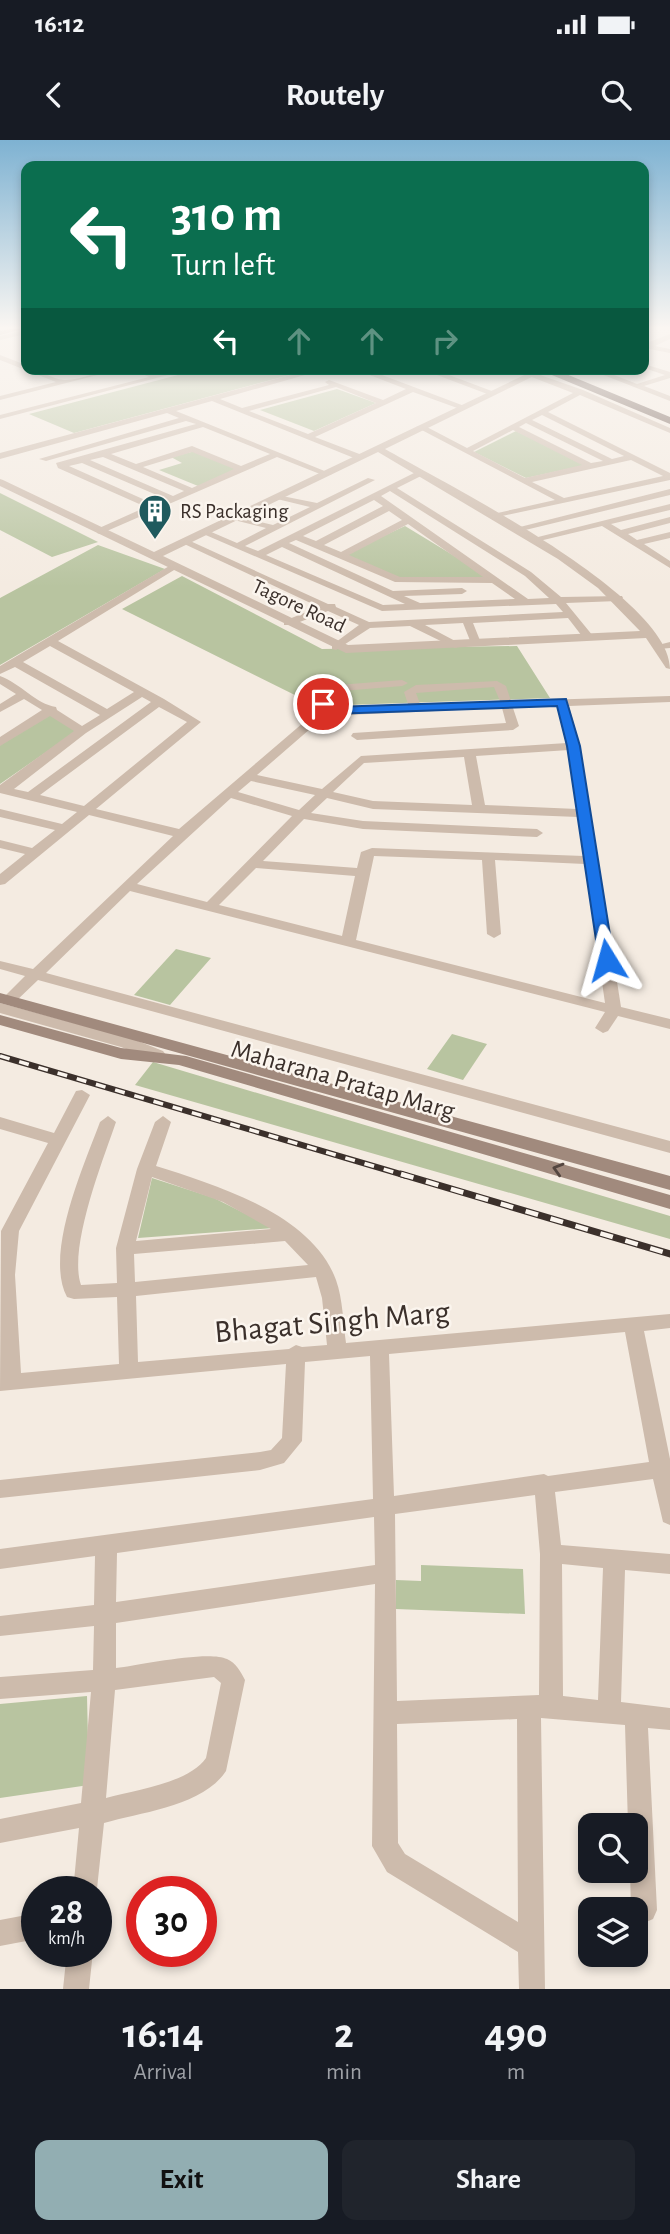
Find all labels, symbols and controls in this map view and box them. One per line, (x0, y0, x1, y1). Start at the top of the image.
text: 16:12 (35, 11, 84, 37)
icon: back (35, 76, 73, 114)
icon: search (597, 76, 635, 114)
text: Routely (286, 79, 384, 111)
icon: left (56, 189, 147, 280)
text: 310 m (171, 191, 282, 240)
text: Turn left (171, 249, 275, 281)
icon: left (207, 322, 245, 360)
icon: ahead (280, 322, 318, 360)
icon: ahead (353, 322, 391, 360)
icon: right (426, 322, 464, 360)
building icon: RS Packaging (136, 492, 174, 541)
place label: RS Packaging (180, 501, 289, 522)
street label: Tagore Road (249, 575, 349, 637)
pin (293, 674, 353, 734)
icon: arrive (304, 685, 342, 723)
position arrow (570, 923, 644, 997)
street label: Maharana Pratap Marg (228, 1036, 458, 1124)
one-way arrow (552, 1162, 564, 1177)
street label: Bhagat Singh Marg (213, 1296, 451, 1348)
map controls (578, 1813, 648, 1967)
button: search (578, 1813, 648, 1883)
speed limit sign: 30 (126, 1876, 217, 1967)
text: 28 (50, 1895, 83, 1930)
button: layers (578, 1897, 648, 1967)
text: km/h (48, 1930, 85, 1948)
text: 16:14 (122, 2013, 204, 2055)
text: 2 (334, 2013, 354, 2055)
text: 490 (484, 2013, 548, 2055)
text: Arrival (133, 2061, 193, 2084)
text: min (326, 2061, 362, 2084)
text: m (507, 2061, 525, 2084)
button: Exit (35, 2140, 328, 2220)
button: Share (342, 2140, 635, 2220)

